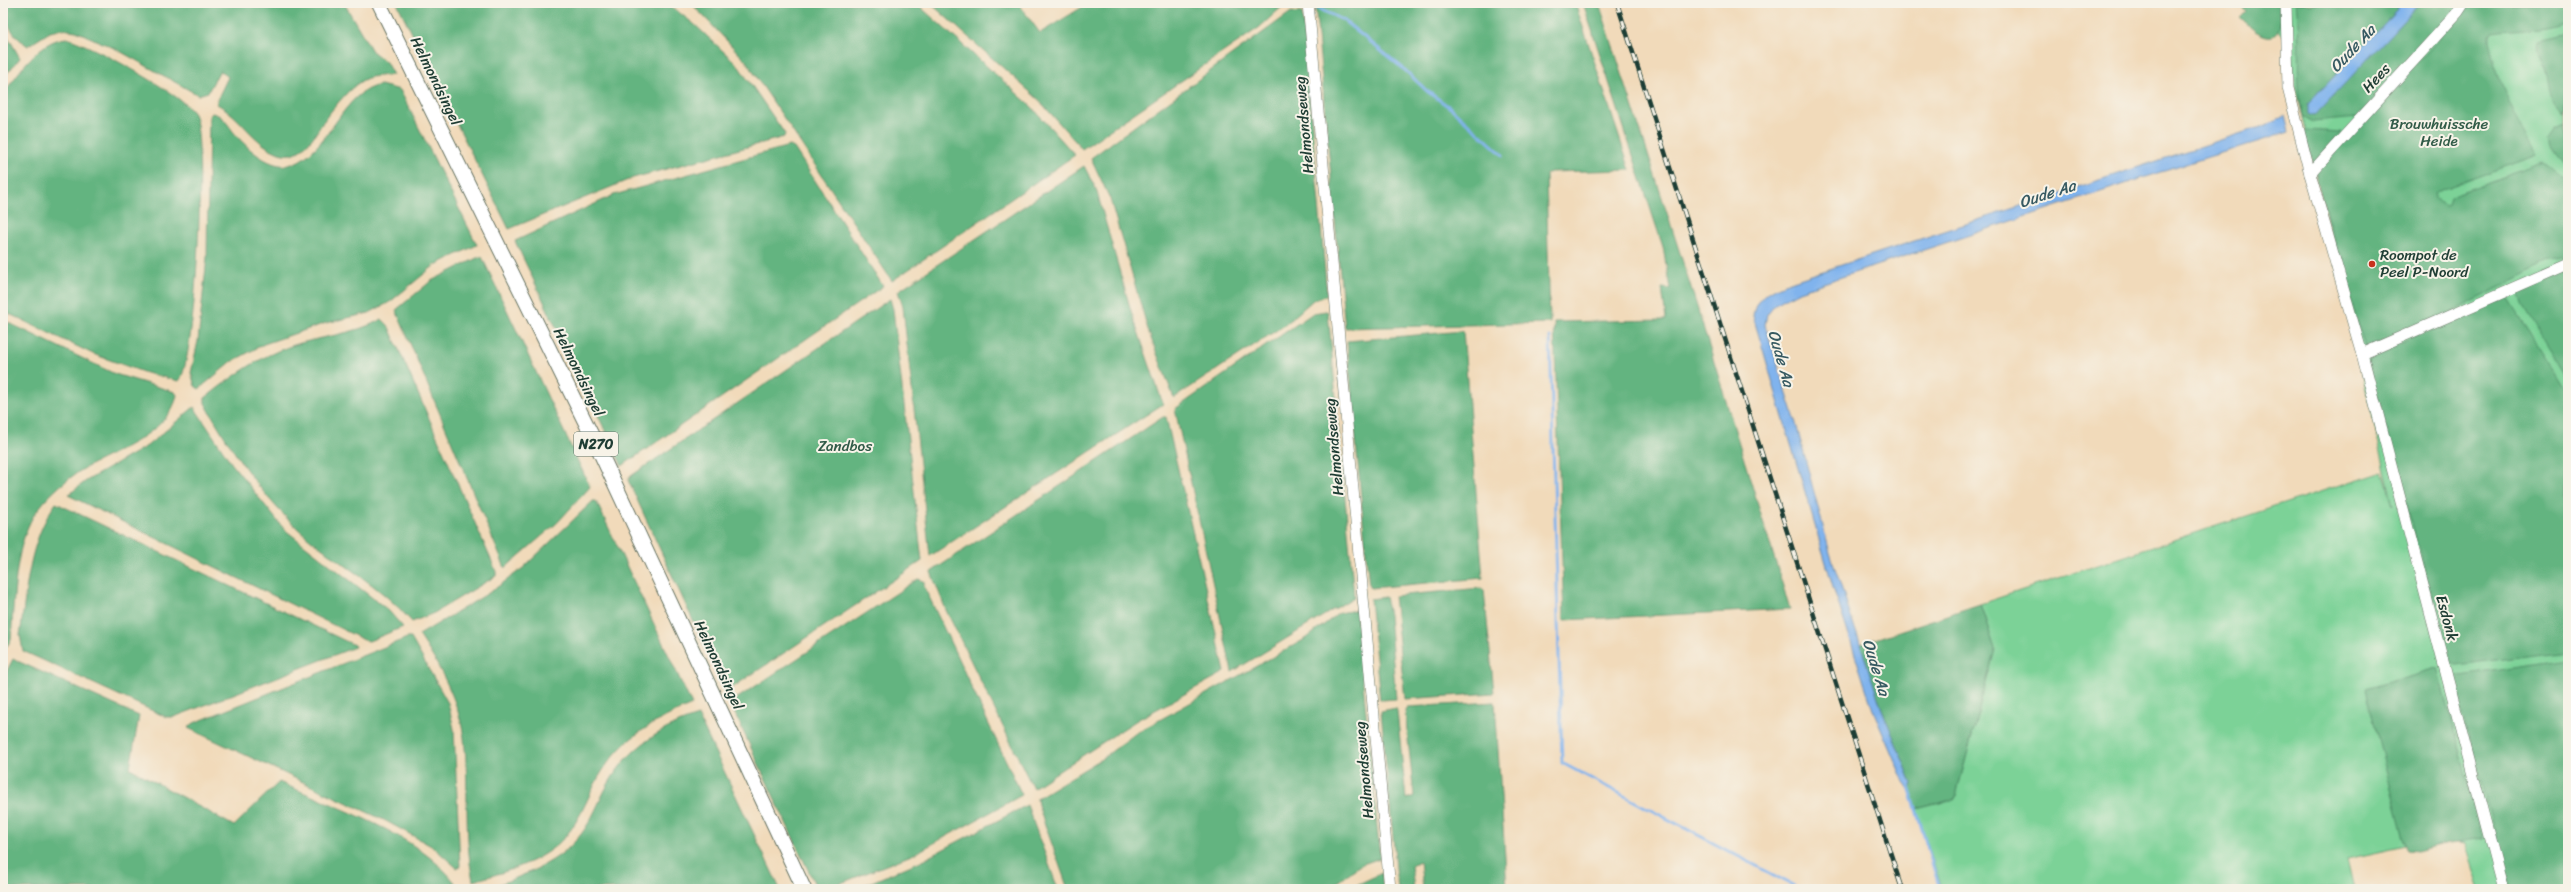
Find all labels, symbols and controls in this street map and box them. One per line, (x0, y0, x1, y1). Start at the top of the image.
water label: Oude Aa (2322, 16, 2384, 80)
street label: Helmondsingel (403, 32, 469, 131)
street label: Hees (2355, 57, 2397, 99)
street label: Helmondseweg (1287, 75, 1321, 175)
park label: Brouwhuissche Heide (2390, 111, 2489, 154)
water label: Oude Aa (2015, 170, 2081, 216)
place label: Roompot de Peel P-Noord (2380, 242, 2469, 285)
marker: Roompot de Peel P-Noord (2367, 259, 2377, 269)
street label: Helmondsingel (546, 323, 612, 422)
water label: Oude Aa (1760, 326, 1804, 392)
street label: Helmondseweg (1317, 397, 1351, 497)
road number: N270 (574, 432, 618, 456)
park label: Zandbos (818, 433, 872, 459)
street label: Esdonk (2428, 592, 2466, 645)
street label: Helmondsingel (687, 616, 751, 715)
water label: Oude Aa (1854, 635, 1899, 701)
street label: Helmondseweg (1347, 720, 1381, 820)

